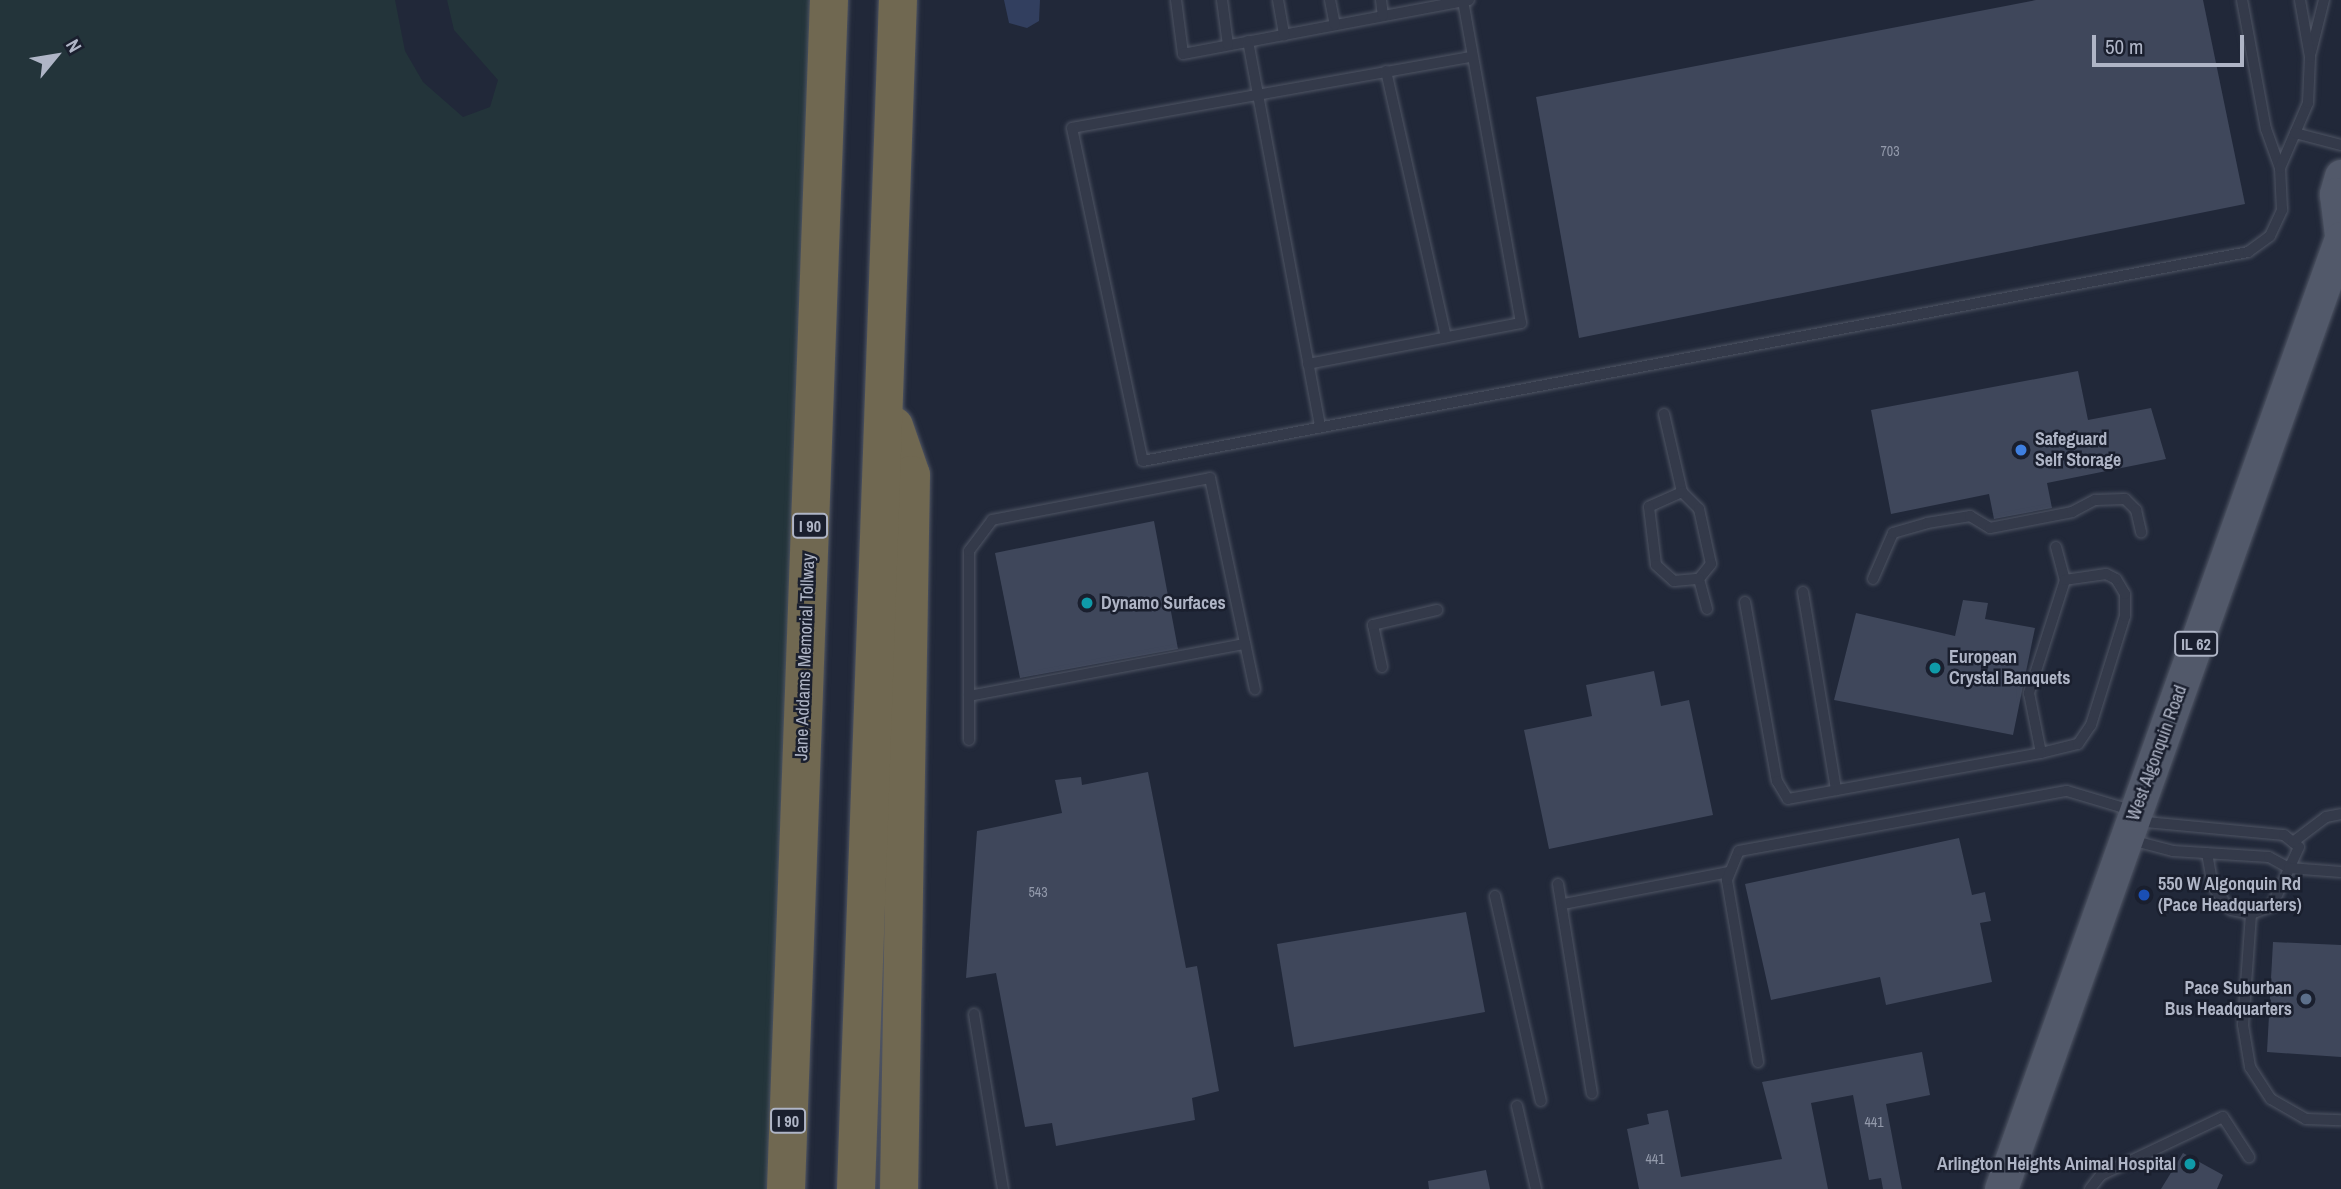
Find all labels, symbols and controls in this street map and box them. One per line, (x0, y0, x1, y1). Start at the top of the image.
north arrow (21, 21, 91, 91)
scale bar (2096, 21, 2248, 65)
text: 50 m (2105, 32, 2143, 61)
text: N (60, 34, 88, 57)
house number: 703 (1880, 143, 1900, 159)
place label: Safeguard Self Storage (2035, 429, 2121, 472)
marker: Safeguard Self Storage (2013, 442, 2029, 458)
road number: I 90 (791, 513, 829, 538)
street label: Jane Addams Memorial Tollway (791, 553, 819, 761)
place label: Dynamo Surfaces (1101, 592, 1226, 614)
marker: Dynamo Surfaces (1079, 595, 1095, 611)
road number: IL 62 (2173, 632, 2219, 656)
place label: European Crystal Banquets (1949, 647, 2070, 690)
marker: European Crystal Banquets (1927, 660, 1943, 676)
street label: West Algonquin Road (2122, 682, 2192, 824)
place label: 550 W Algonquin Rd (Pace Headquarters) (2158, 874, 2302, 917)
house number: 543 (1028, 884, 1048, 900)
marker: 550 W Algonquin Rd (Pace Headquarters) (2136, 887, 2152, 903)
place label: Pace Suburban Bus Headquarters (2165, 978, 2292, 1020)
marker: Pace Suburban Bus Headquarters (2298, 991, 2314, 1007)
road number: I 90 (769, 1108, 807, 1134)
house number: 441 (1864, 1114, 1884, 1130)
house number: 441 (1645, 1151, 1665, 1167)
place label: Arlington Heights Animal Hospital (1937, 1153, 2176, 1175)
marker: Arlington Heights Animal Hospital (2182, 1156, 2198, 1172)

